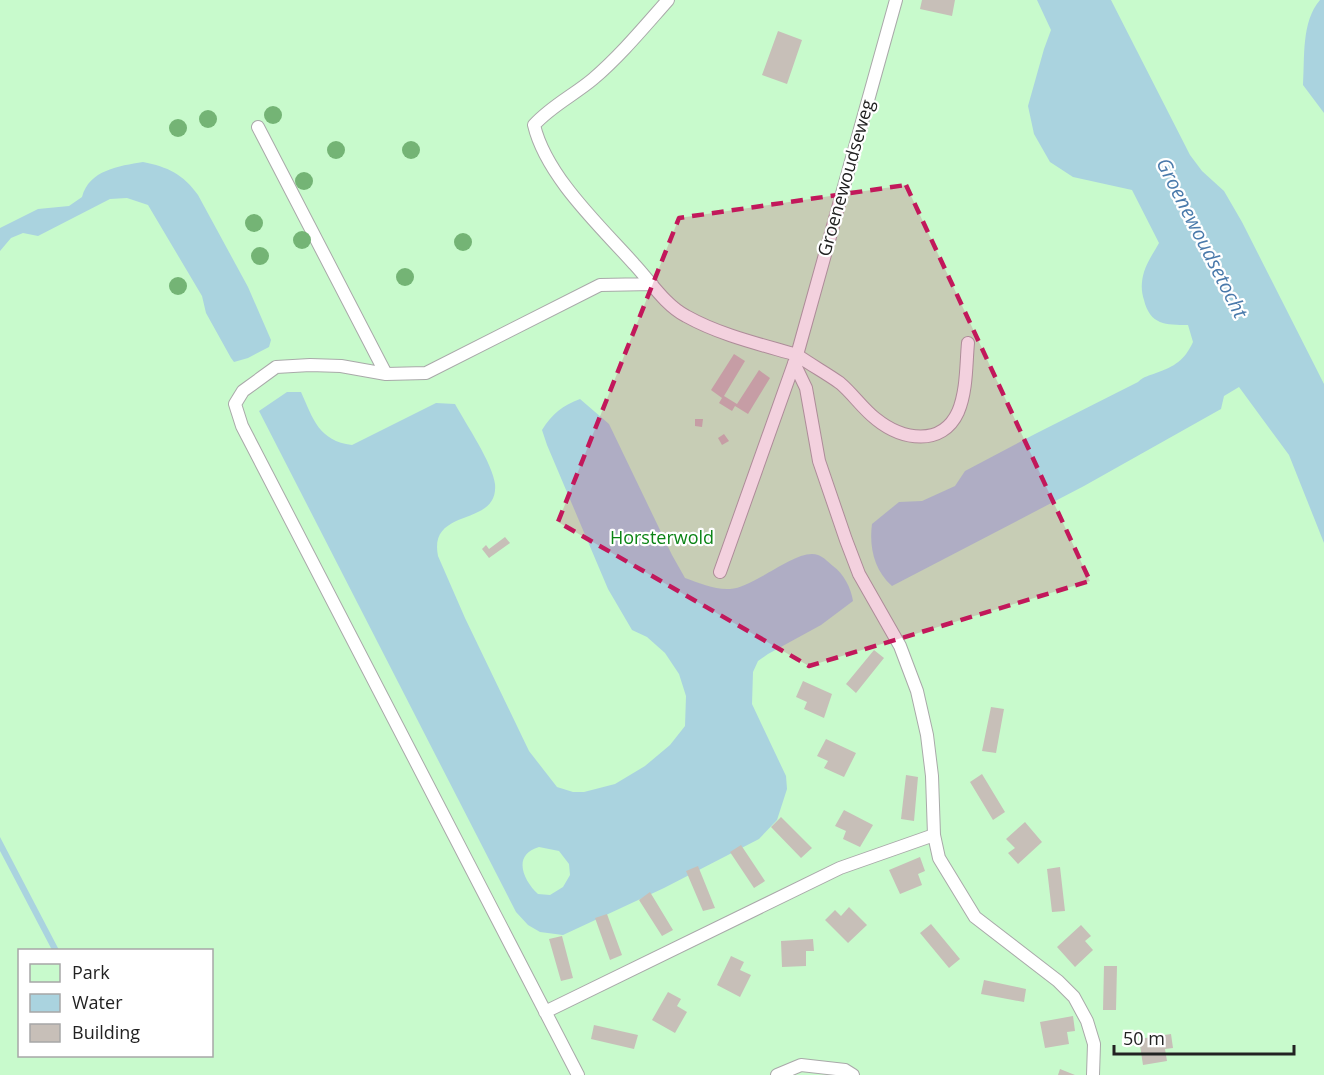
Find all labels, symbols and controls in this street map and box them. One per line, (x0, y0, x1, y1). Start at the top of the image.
street label: Groenewoudseweg (811, 96, 879, 259)
water label: Groenewoudsetocht (1150, 153, 1255, 324)
park label: Horsterwold (610, 525, 714, 549)
legend (18, 949, 213, 1057)
text: Park (72, 960, 110, 984)
text: Water (72, 990, 123, 1014)
scale bar (1114, 1018, 1294, 1056)
text: Building (72, 1020, 140, 1044)
text: 50 m (1123, 1026, 1165, 1050)

